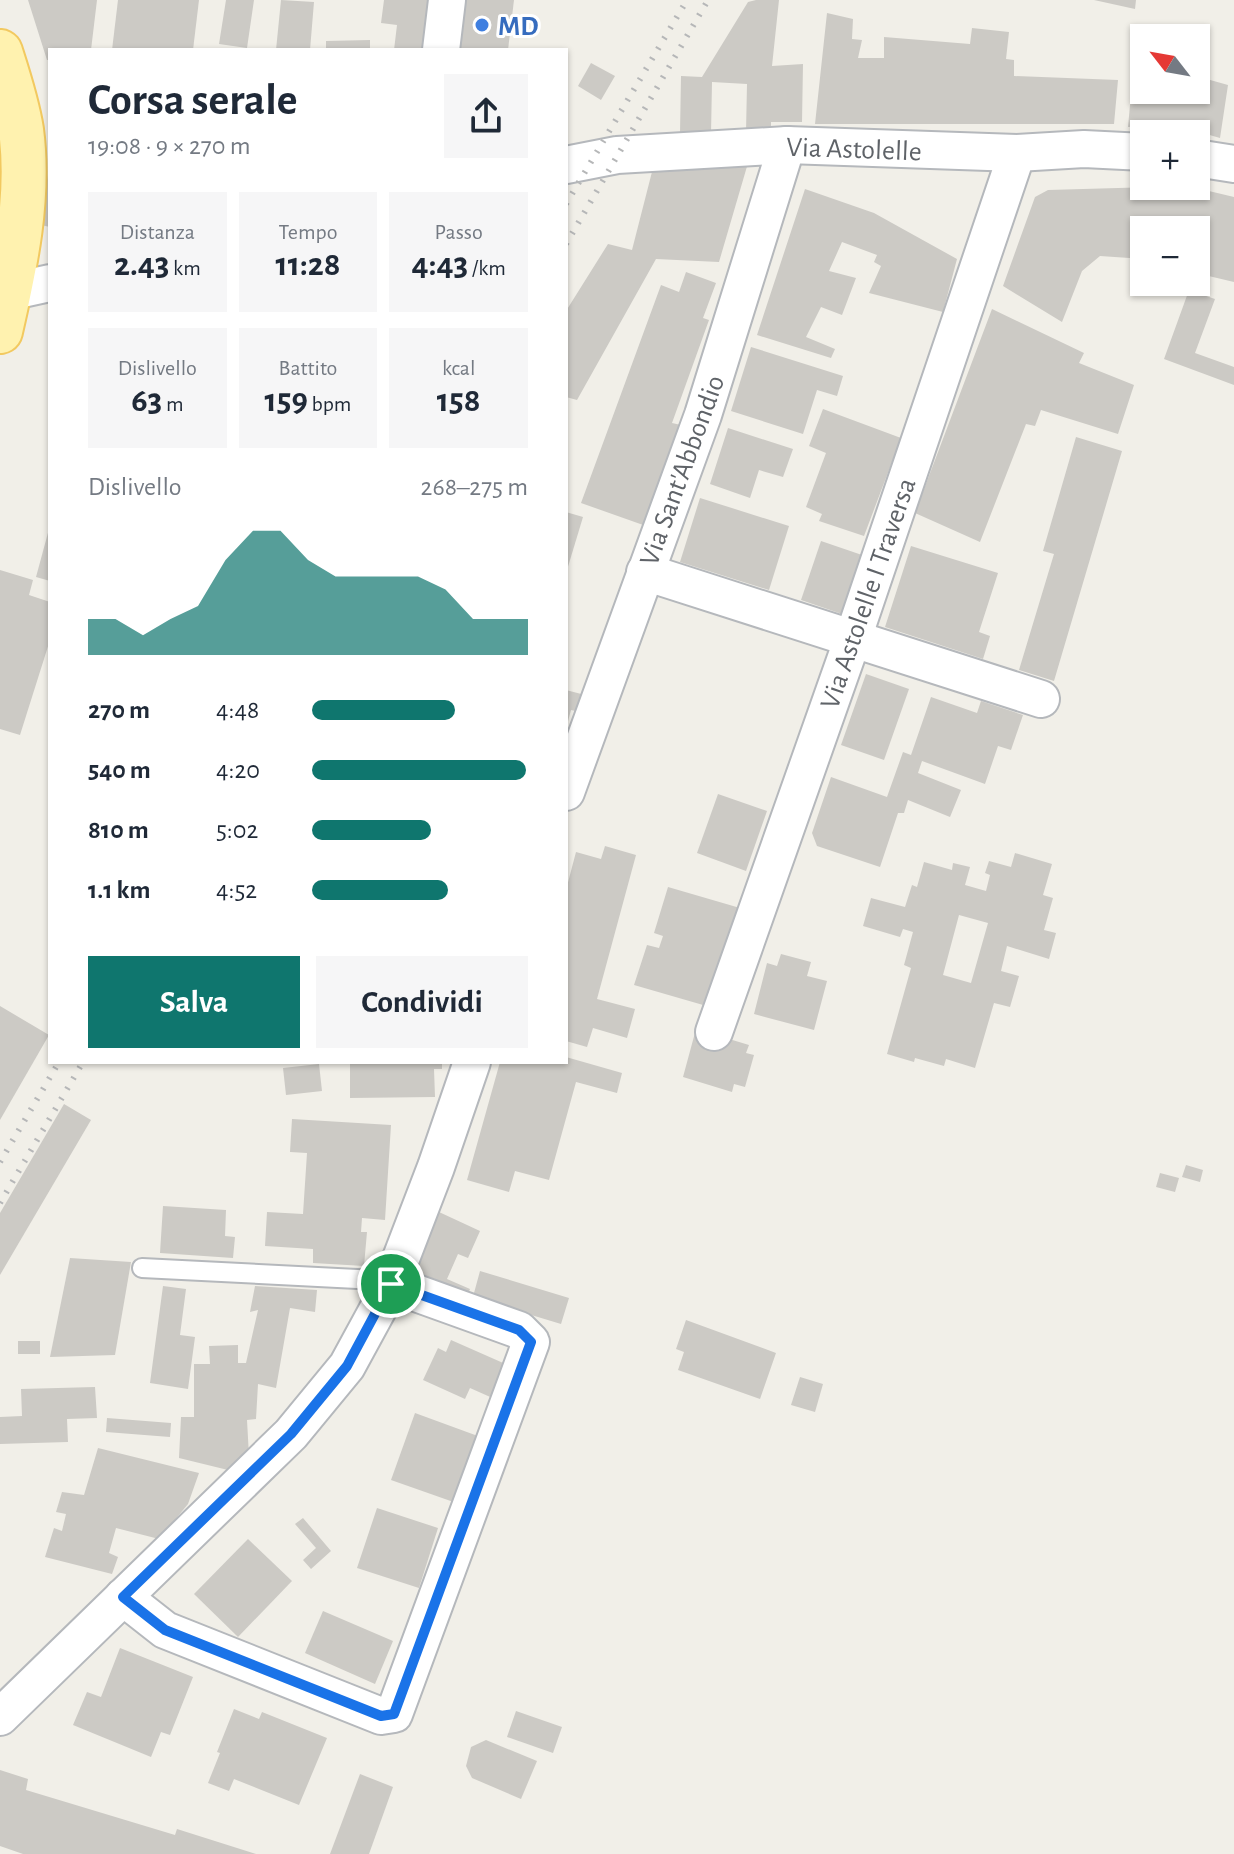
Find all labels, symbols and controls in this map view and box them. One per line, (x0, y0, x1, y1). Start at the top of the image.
place label: MD (498, 13, 539, 41)
marker: MD (473, 16, 491, 34)
north arrow (1130, 24, 1210, 104)
map controls (1130, 24, 1210, 296)
button: share (444, 74, 528, 158)
text: Corsa serale (88, 79, 298, 123)
button: + (1130, 120, 1210, 200)
text: 19:08 · 9 × 270 m (88, 133, 250, 159)
street label: Via Astolelle (786, 134, 922, 166)
button: − (1130, 216, 1210, 296)
text: Distanza (120, 221, 195, 243)
text: Tempo (278, 221, 338, 243)
text: Passo (435, 221, 483, 243)
text: 2.43 (114, 248, 169, 282)
text: 11:28 (275, 248, 341, 282)
text: 4:43 (412, 248, 468, 282)
text: km (169, 257, 201, 279)
text: /km (468, 257, 506, 279)
text: Dislivello (118, 357, 197, 379)
text: Battito (279, 357, 337, 379)
text: kcal (442, 357, 475, 379)
street label: Via Sant'Abbondio (635, 372, 730, 570)
text: 63 (131, 384, 162, 418)
text: 159 (265, 384, 308, 418)
text: 158 (437, 384, 481, 418)
text: m (162, 393, 183, 415)
text: bpm (308, 393, 351, 415)
text: Dislivello (88, 474, 182, 500)
text: 268–275 m (421, 474, 528, 500)
street label: Via Astolelle I Traversa (816, 475, 922, 713)
text: 270 m (88, 697, 150, 723)
text: 4:48 (216, 697, 259, 723)
text: 540 m (88, 757, 151, 783)
text: 4:20 (216, 757, 260, 783)
text: 810 m (88, 817, 149, 843)
text: 5:02 (216, 817, 258, 843)
text: 1.1 km (88, 877, 150, 903)
text: 4:52 (216, 877, 257, 903)
button: Salva (88, 956, 300, 1048)
button: Condividi (316, 956, 528, 1048)
pin (357, 1250, 425, 1318)
icon: arrive (369, 1262, 413, 1306)

